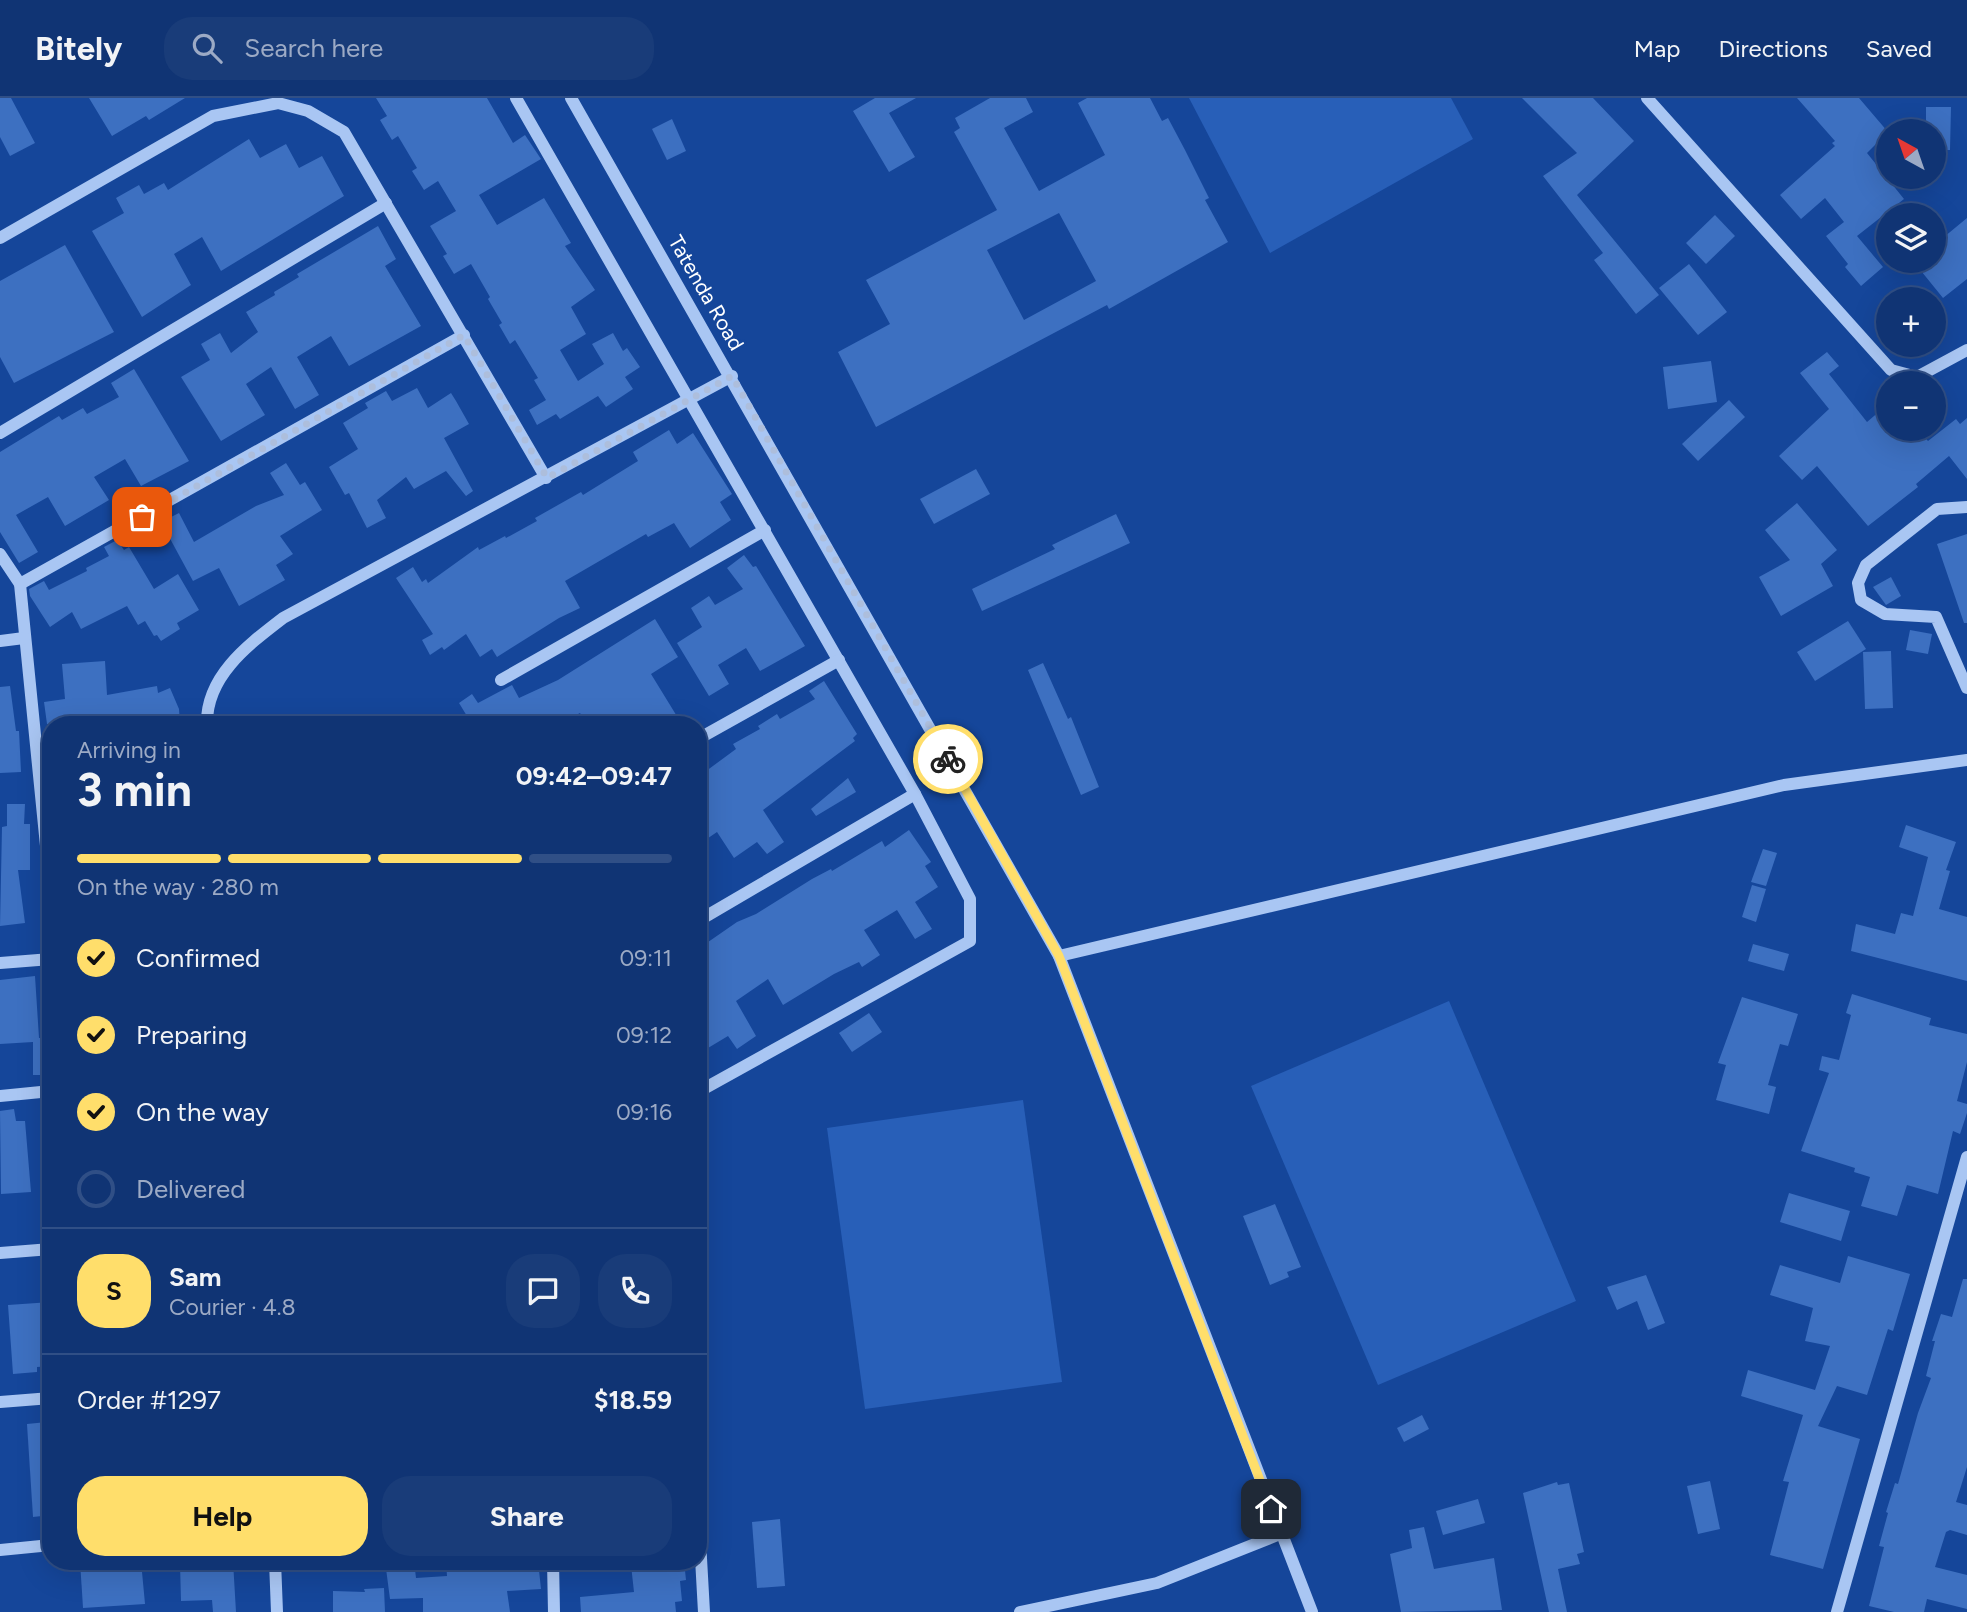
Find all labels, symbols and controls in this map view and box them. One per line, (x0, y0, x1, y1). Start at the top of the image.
search box (164, 17, 654, 80)
text: Bitely (35, 29, 122, 68)
icon: search (188, 29, 226, 67)
text: Search here (244, 32, 383, 64)
text: Map (1634, 34, 1680, 63)
text: Directions (1718, 34, 1828, 63)
text: Saved (1866, 34, 1932, 63)
north arrow (1876, 119, 1946, 189)
map controls (1876, 119, 1946, 441)
button: layers (1876, 203, 1946, 273)
street label: Tatenda Road (663, 231, 749, 355)
button: + (1876, 287, 1946, 357)
button: − (1876, 371, 1946, 441)
pin (112, 487, 172, 547)
icon: bag (123, 498, 161, 536)
courier (913, 724, 983, 794)
text: Arriving in (77, 736, 181, 764)
icon: bike (929, 740, 967, 778)
text: 09:42–09:47 (516, 760, 672, 792)
text: 3 min (77, 762, 192, 818)
text: On the way · 280 m (77, 873, 279, 901)
icon: check (77, 939, 115, 977)
text: Confirmed (136, 942, 260, 974)
text: 09:11 (619, 944, 672, 972)
icon: check (77, 1016, 115, 1054)
text: Preparing (136, 1019, 247, 1051)
text: 09:12 (616, 1021, 672, 1049)
icon: check (77, 1093, 115, 1131)
text: On the way (136, 1096, 269, 1128)
text: 09:16 (616, 1098, 672, 1126)
text: Delivered (136, 1173, 245, 1205)
button: chat (506, 1254, 580, 1328)
button: phone (598, 1254, 672, 1328)
text: Sam (169, 1261, 221, 1293)
text: S (106, 1275, 122, 1307)
text: Courier · 4.8 (169, 1293, 296, 1321)
text: Order #1297 (77, 1384, 221, 1416)
text: $18.59 (594, 1384, 672, 1416)
button: Help (77, 1476, 368, 1556)
button: Share (382, 1476, 672, 1556)
pin (1241, 1479, 1301, 1539)
icon: home (1252, 1490, 1290, 1528)

